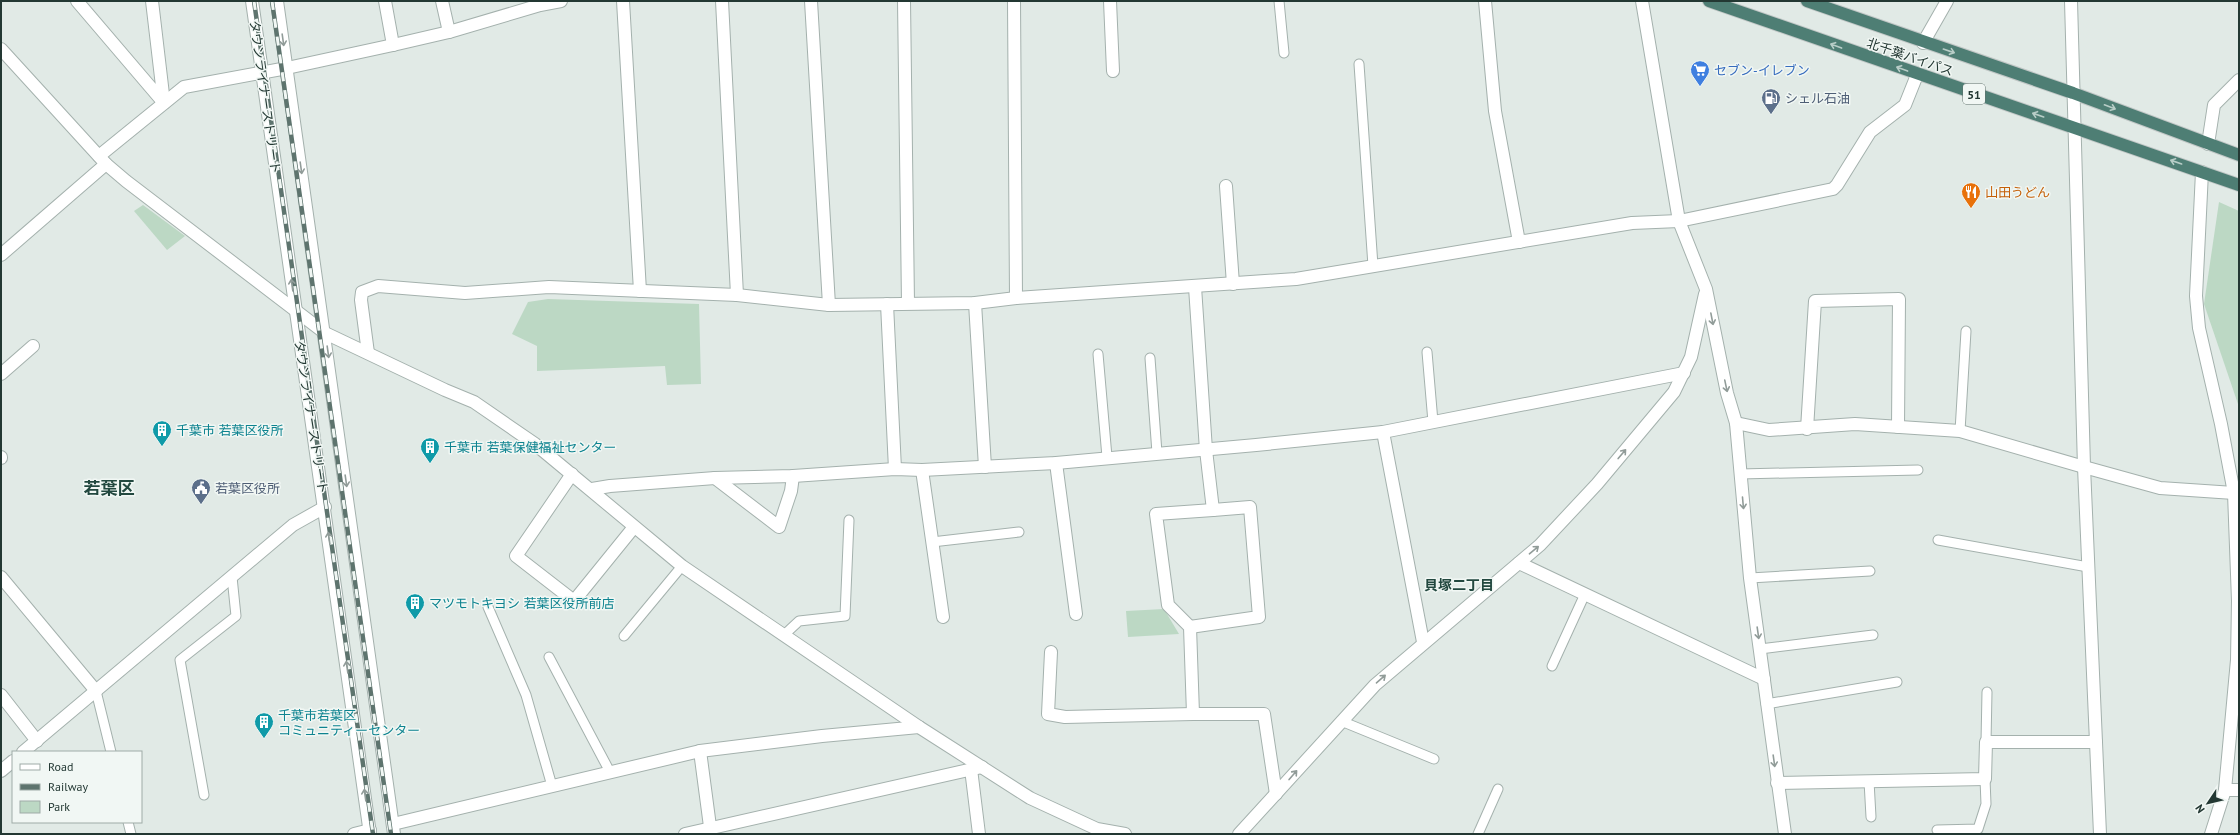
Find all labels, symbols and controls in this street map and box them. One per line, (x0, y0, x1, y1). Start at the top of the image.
street label: タウンライナーストリート (246, 19, 284, 175)
one-way arrow (279, 33, 287, 46)
street label: 北千葉バイパス (1864, 34, 1956, 80)
one-way arrow (1830, 42, 1843, 49)
one-way arrow (1943, 48, 1955, 56)
supermarket icon: セブン-イレブン (1689, 59, 1711, 87)
place label: セブン-イレブン (1714, 62, 1810, 79)
one-way arrow (1896, 65, 1908, 73)
road number: 51 (1963, 84, 1985, 104)
fuel station icon: シェル石油 (1760, 87, 1782, 115)
place label: シェル石油 (1785, 90, 1850, 107)
one-way arrow (2104, 103, 2116, 111)
one-way arrow (2033, 111, 2045, 119)
one-way arrow (2170, 158, 2182, 166)
one-way arrow (297, 161, 305, 174)
restaurant icon: 山田うどん (1960, 181, 1982, 209)
place label: 山田うどん (1985, 184, 2050, 201)
one-way arrow (288, 279, 296, 292)
one-way arrow (1708, 312, 1716, 325)
street label: タウンライナーストリート (290, 339, 332, 495)
one-way arrow (324, 345, 332, 358)
one-way arrow (1722, 379, 1730, 392)
building icon: 千葉市 若葉区役所 (151, 419, 173, 447)
place label: 千葉市 若葉区役所 (176, 422, 283, 439)
building icon: 千葉市 若葉保健福祉センター (419, 436, 441, 464)
place label: 千葉市 若葉保健福祉センター (444, 439, 616, 456)
one-way arrow (1617, 449, 1626, 459)
one-way arrow (342, 474, 350, 487)
district label: 若葉区 (84, 477, 135, 499)
public building icon: 若葉区役所 (190, 477, 212, 505)
place label: 若葉区役所 (215, 480, 280, 497)
one-way arrow (1739, 496, 1746, 509)
one-way arrow (325, 532, 333, 545)
one-way arrow (1529, 545, 1539, 554)
district label: 貝塚二丁目 (1424, 576, 1494, 594)
building icon: マツモトキヨシ 若葉区役所前店 (404, 592, 426, 620)
place label: マツモトキヨシ 若葉区役所前店 (429, 595, 614, 612)
one-way arrow (1754, 626, 1762, 639)
one-way arrow (343, 661, 351, 674)
one-way arrow (1376, 674, 1387, 683)
place label: 千葉市若葉区 コミュニティーセンター (278, 707, 420, 739)
building icon: 千葉市若葉区 コミュニティーセンター (253, 711, 275, 739)
legend (12, 751, 142, 823)
one-way arrow (1770, 755, 1778, 768)
text: Road (48, 759, 73, 774)
one-way arrow (1289, 769, 1298, 780)
text: Railway (48, 779, 88, 794)
north arrow (2188, 783, 2228, 823)
one-way arrow (361, 789, 369, 802)
text: Park (48, 799, 70, 814)
text: N (2192, 802, 2208, 816)

